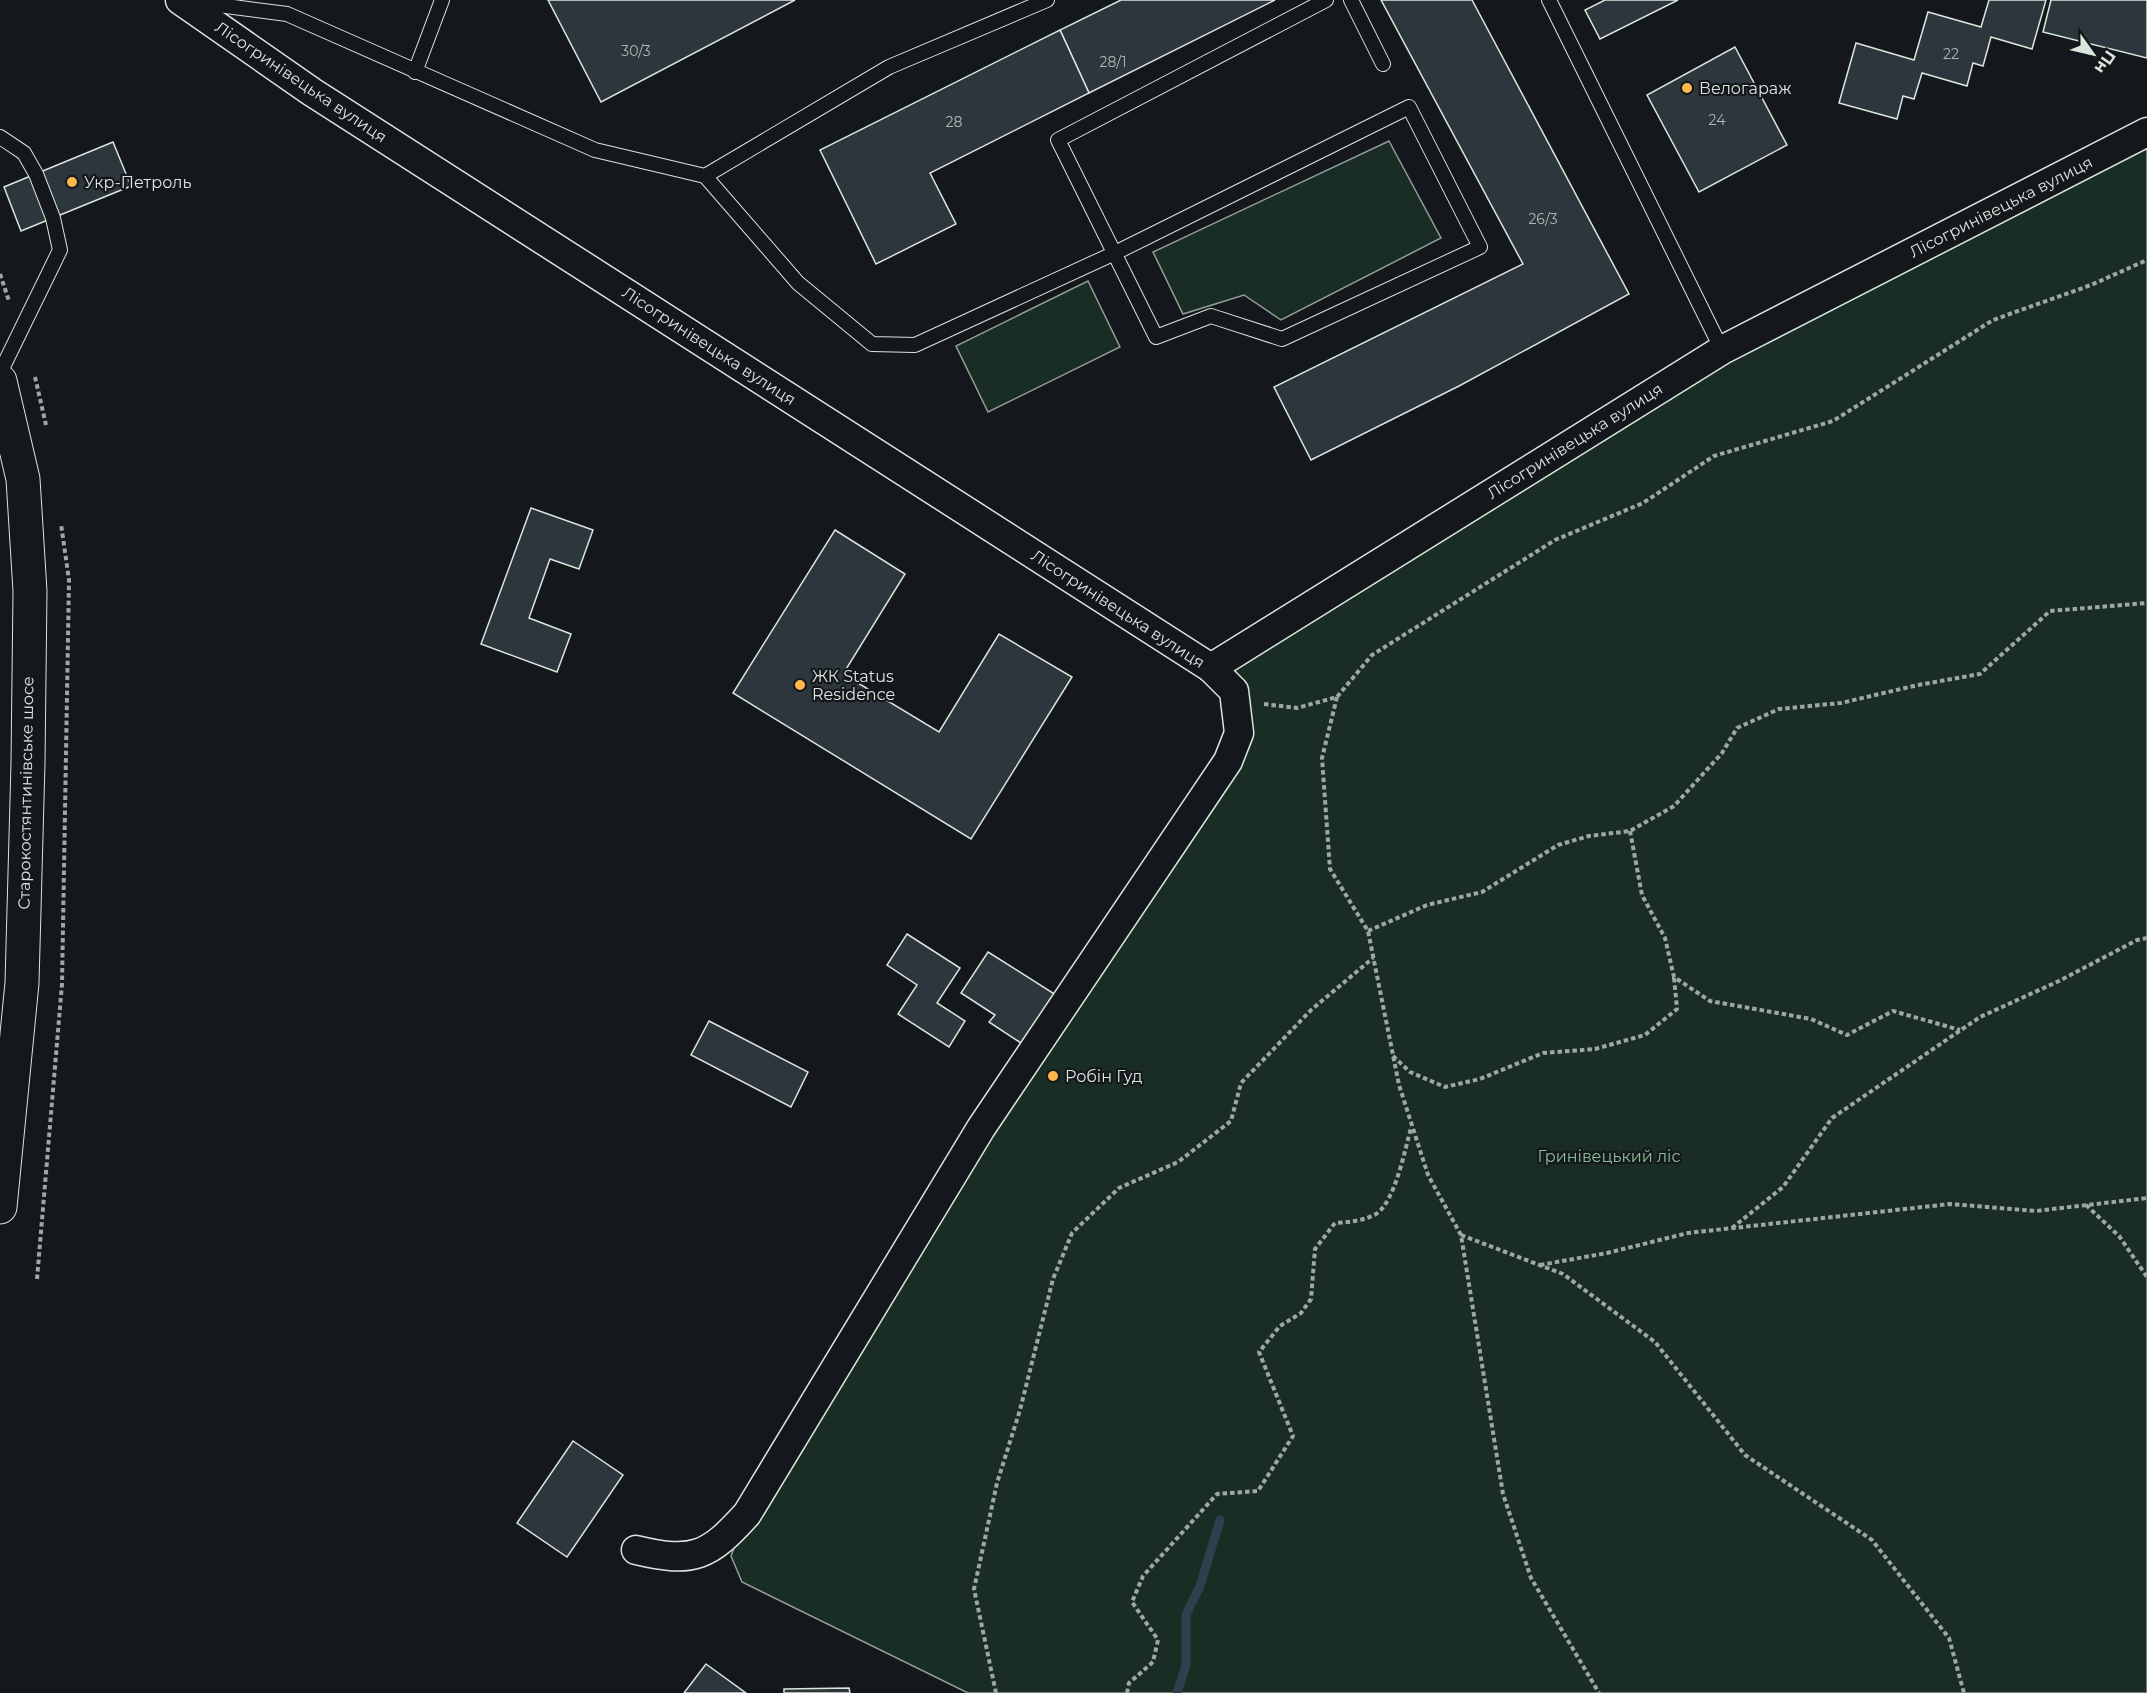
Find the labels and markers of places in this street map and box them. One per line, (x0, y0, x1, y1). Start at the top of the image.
place label: Велогараж (1699, 79, 1791, 98)
marker: Велогараж (1680, 81, 1694, 95)
place label: Укр-Петроль (84, 173, 191, 192)
marker: Укр-Петроль (65, 175, 79, 189)
place label: ЖК Status Residence (812, 667, 895, 704)
marker: ЖК Status Residence (793, 678, 807, 692)
place label: Робін Гуд (1065, 1067, 1142, 1086)
marker: Робін Гуд (1046, 1069, 1060, 1083)

